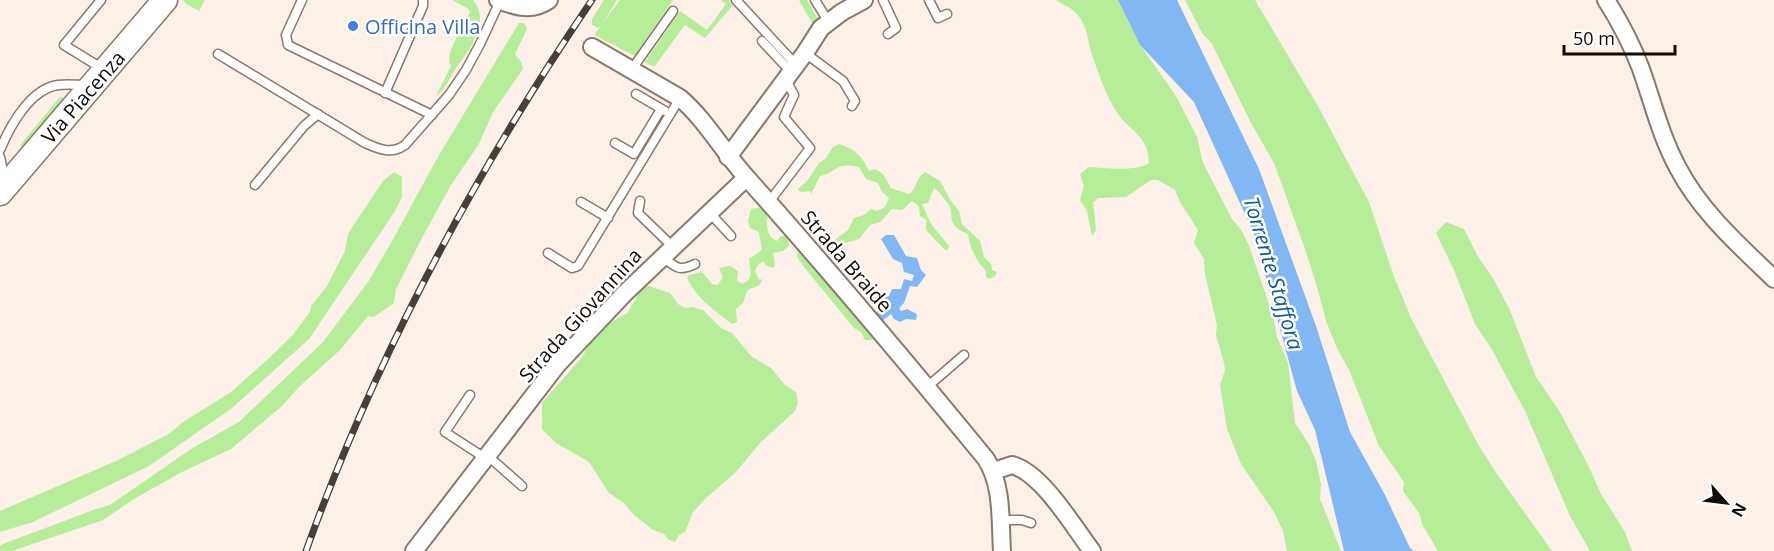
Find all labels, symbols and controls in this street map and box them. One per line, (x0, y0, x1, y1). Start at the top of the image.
place label: Officina Villa (365, 13, 480, 40)
scale bar (1564, 18, 1675, 56)
marker: Officina Villa (346, 19, 360, 33)
text: 50 m (1573, 26, 1615, 50)
street label: Via Piacenza (35, 45, 131, 149)
water label: Torrente Staffora (1237, 193, 1311, 353)
street label: Strada Braide (795, 204, 899, 318)
street label: Strada Giovannina (513, 242, 647, 388)
north arrow (1696, 473, 1756, 533)
text: N (1726, 499, 1752, 521)

